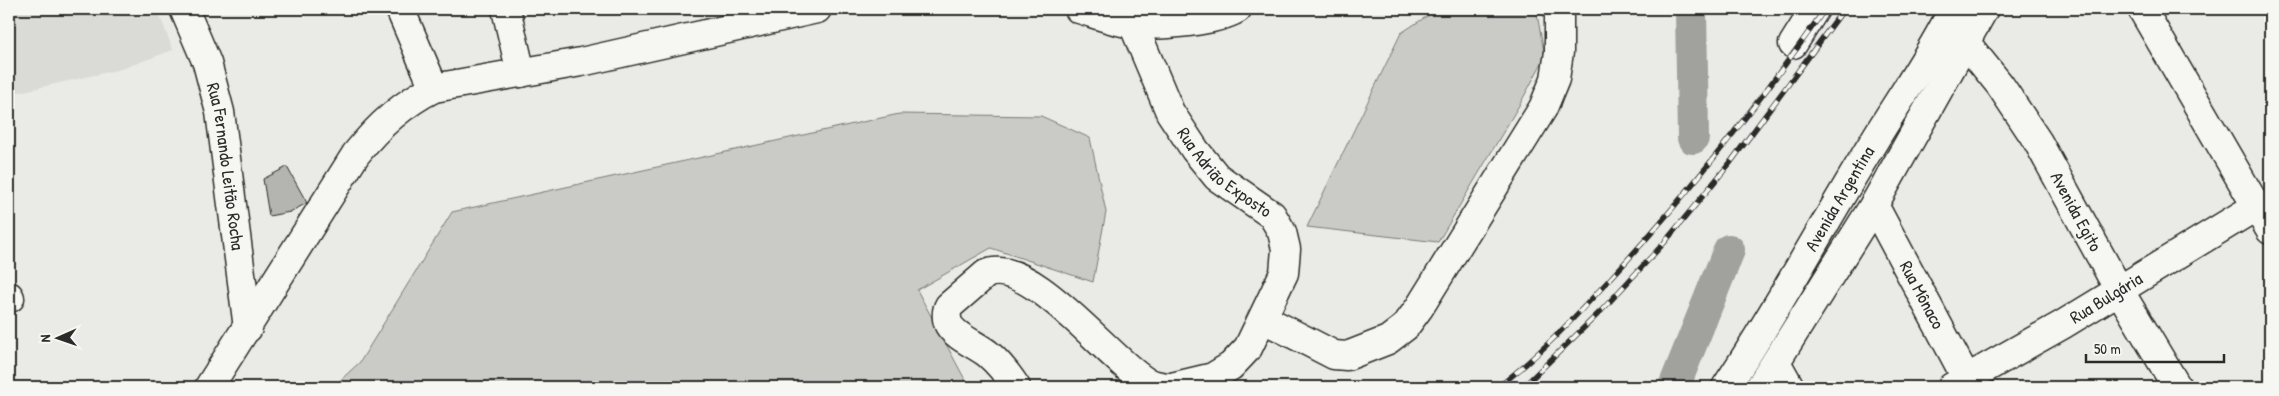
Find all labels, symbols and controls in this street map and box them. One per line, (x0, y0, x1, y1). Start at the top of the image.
street label: Rua Fernando Leitão Rocha (201, 80, 251, 251)
street label: Rua Adrião Exposto (1171, 122, 1277, 223)
street label: Avenida Argentina (1799, 141, 1880, 256)
street label: Avenida Egito (2045, 167, 2108, 256)
street label: Rua Mônaco (1894, 256, 1951, 333)
street label: Rua Bulgária (2065, 266, 2147, 329)
north arrow (32, 314, 82, 364)
scale bar (2086, 331, 2224, 363)
text: N (35, 334, 54, 343)
text: 50 m (2094, 338, 2121, 359)

